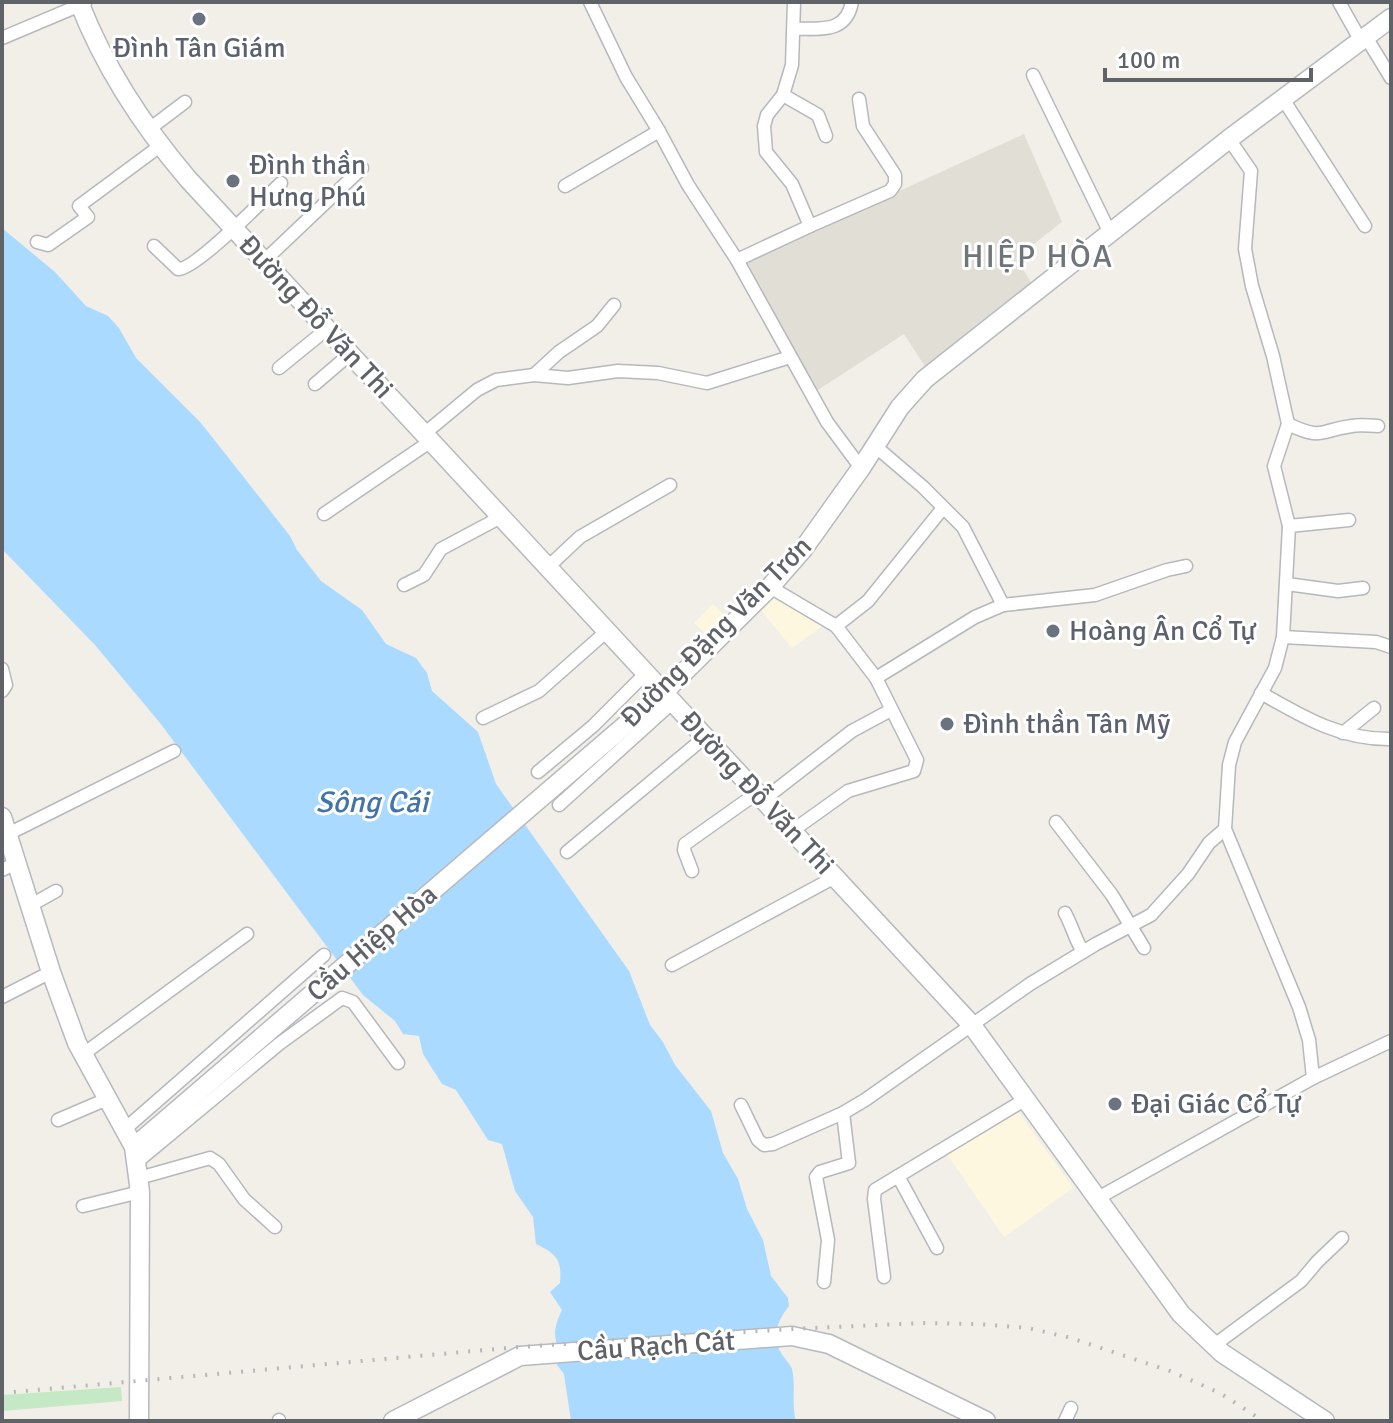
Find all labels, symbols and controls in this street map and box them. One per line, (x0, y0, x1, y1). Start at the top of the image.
marker: Đình Tân Giám (190, 10, 208, 28)
place label: Đình Tân Giám (113, 31, 285, 65)
scale bar (1105, 32, 1311, 82)
text: 100 m (1117, 45, 1180, 75)
place label: Đình thần Hưng Phú (249, 148, 366, 214)
marker: Đình thần Hưng Phú (224, 172, 242, 190)
street label: Đường Đỗ Văn Thi (232, 228, 400, 406)
district label: HIỆP HÒA (962, 237, 1114, 276)
street label: Đường Đặng Văn Trơn (613, 529, 819, 735)
place label: Hoàng Ân Cổ Tự (1069, 614, 1257, 648)
marker: Hoàng Ân Cổ Tự (1044, 622, 1062, 640)
street label: Đường Đỗ Văn Thi (673, 704, 841, 882)
place label: Đình thần Tân Mỹ (963, 707, 1170, 741)
marker: Đình thần Tân Mỹ (938, 715, 956, 733)
water label: Sông Cái (316, 784, 431, 821)
street label: Cầu Hiệp Hòa (300, 877, 444, 1009)
place label: Đại Giác Cổ Tự (1131, 1087, 1302, 1121)
marker: Đại Giác Cổ Tự (1106, 1095, 1124, 1113)
street label: Cầu Rạch Cát (576, 1324, 736, 1368)

